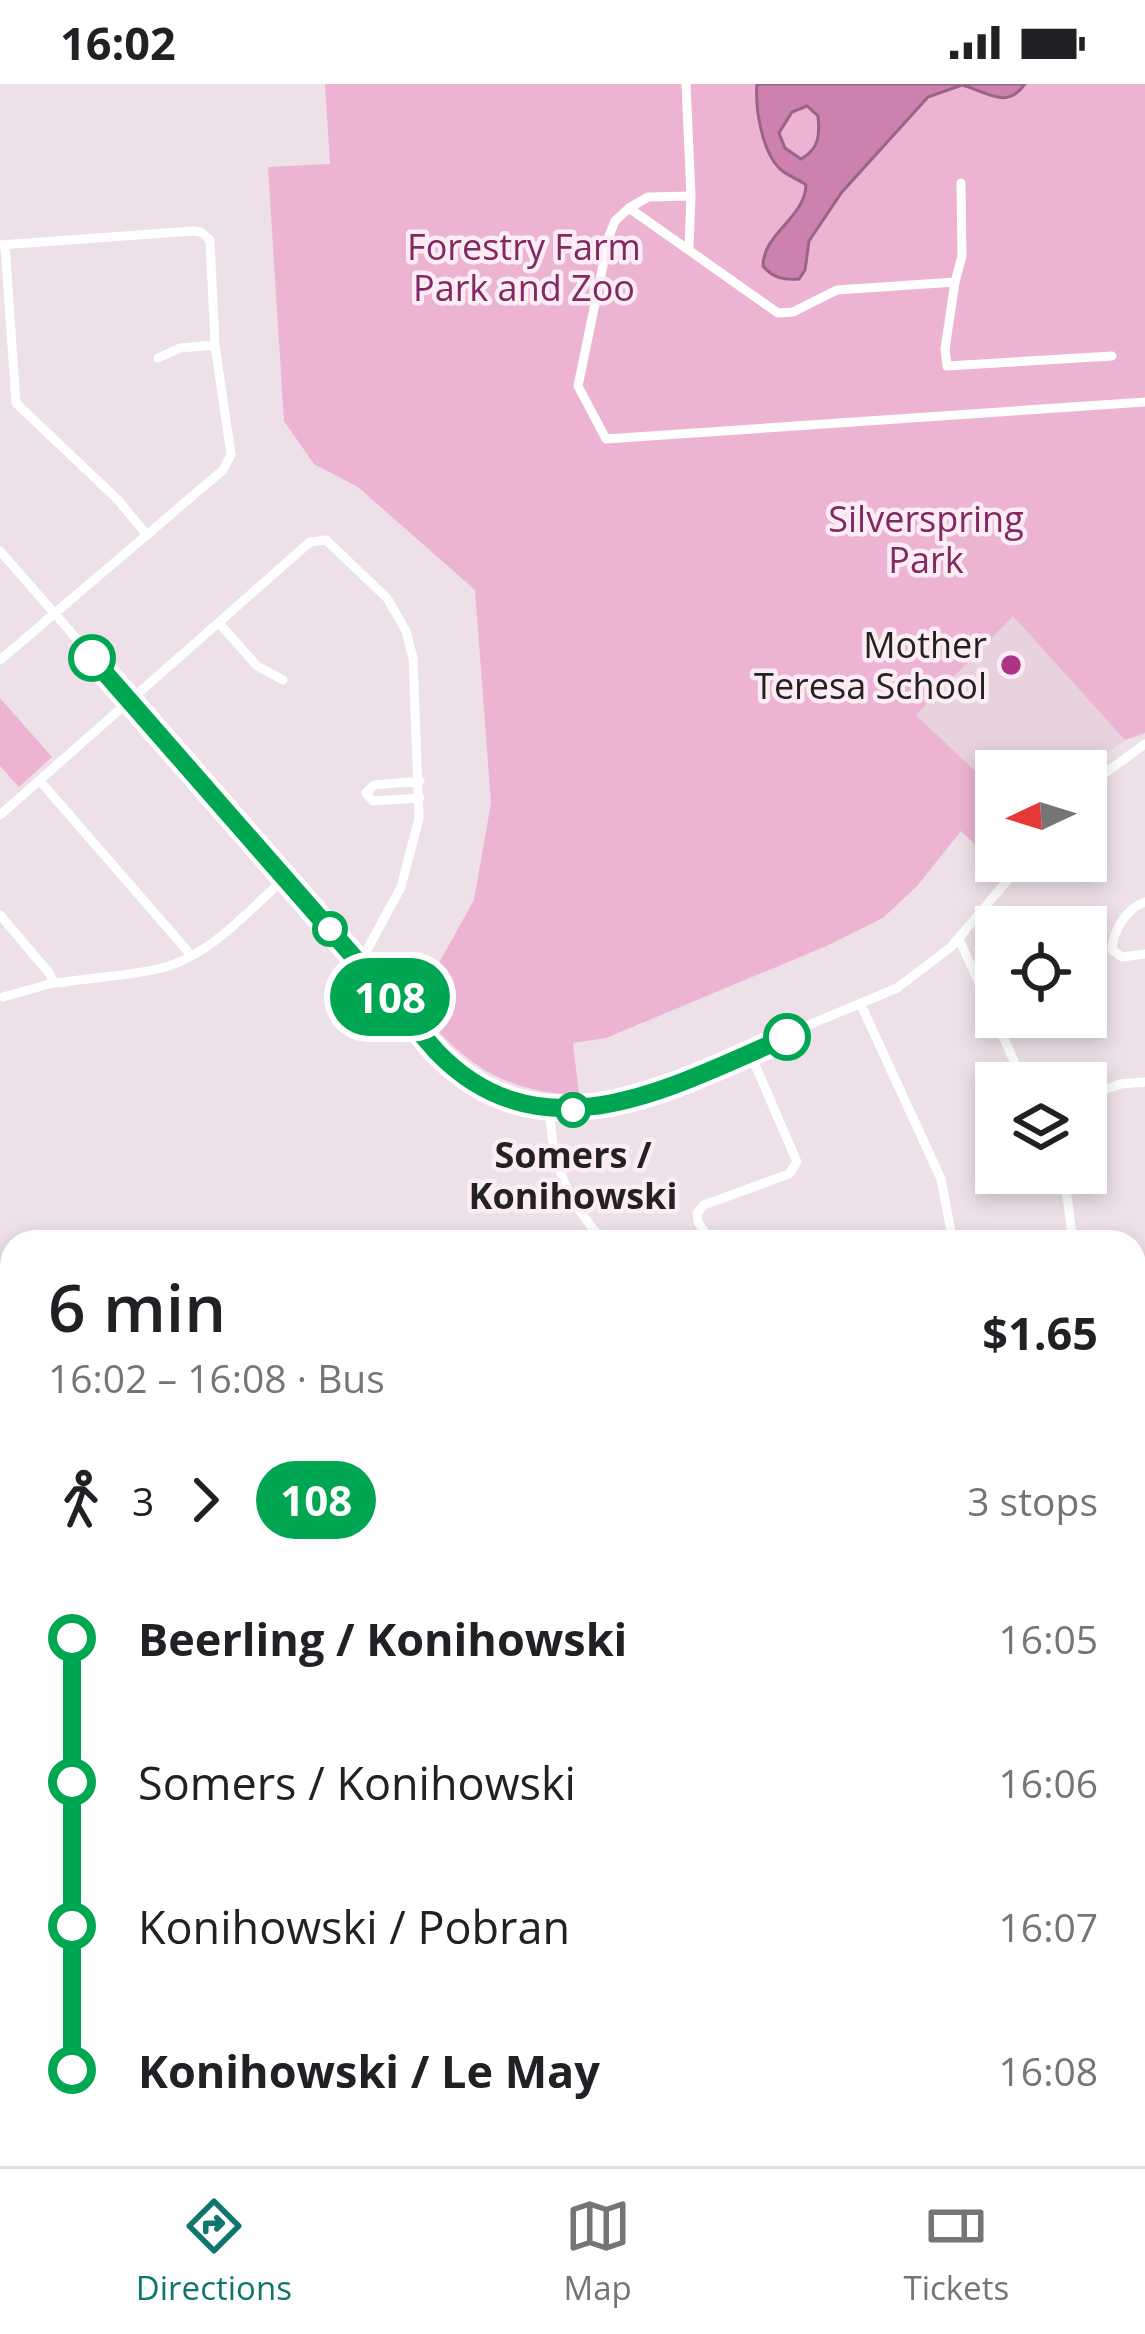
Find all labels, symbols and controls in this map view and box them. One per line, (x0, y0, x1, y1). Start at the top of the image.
text: 16:02 (60, 12, 176, 73)
park label: Forestry Farm Park and Zoo (407, 222, 641, 312)
park label: Silverspring Park (828, 494, 1024, 584)
place label: Mother Teresa School (754, 620, 987, 710)
unlabelled marker (70, 636, 114, 680)
marker: Mother Teresa School (998, 652, 1024, 678)
north arrow (975, 750, 1107, 882)
map controls (975, 750, 1107, 1194)
button: locate (975, 906, 1107, 1038)
unlabelled marker (314, 913, 346, 945)
line badge: 108 (321, 958, 459, 1036)
text: 108 (354, 968, 426, 1025)
unlabelled marker (765, 1015, 809, 1059)
button: layers (975, 1062, 1107, 1194)
marker: Somers / Konihowski (557, 1094, 589, 1126)
place label: Somers / Konihowski (469, 1130, 677, 1220)
text: 6 min (48, 1261, 226, 1351)
text: $1.65 (982, 1302, 1098, 1363)
text: 16:02 – 16:08 · Bus (48, 1351, 385, 1404)
icon: walk (48, 1467, 114, 1533)
icon: forward (172, 1467, 238, 1533)
text: 108 (280, 1471, 352, 1528)
text: 3 (132, 1474, 154, 1527)
text: 3 stops (967, 1474, 1098, 1527)
text: Beerling / Konihowski (138, 1608, 627, 1669)
text: 16:05 (999, 1612, 1098, 1665)
text: Somers / Konihowski (138, 1752, 576, 1813)
text: 16:06 (999, 1756, 1098, 1809)
text: Konihowski / Pobran (138, 1896, 570, 1957)
text: 16:07 (999, 1900, 1098, 1953)
text: Konihowski / Le May (138, 2040, 600, 2101)
text: 16:08 (999, 2044, 1098, 2097)
tab: Directions (136, 2193, 292, 2310)
tab: Map (564, 2193, 632, 2310)
tab: Tickets (903, 2193, 1009, 2310)

